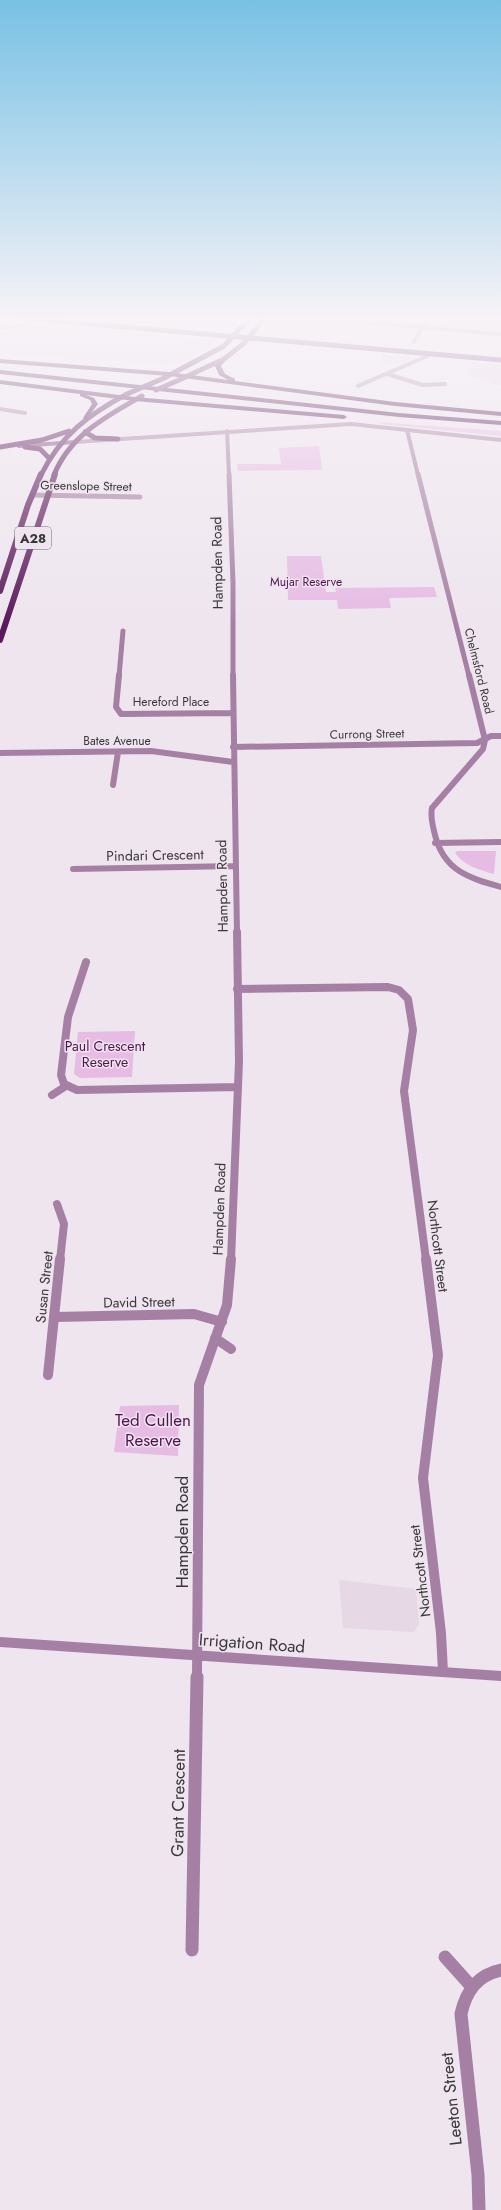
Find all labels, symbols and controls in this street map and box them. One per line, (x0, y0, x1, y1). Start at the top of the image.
street label: Greenslope Street (40, 476, 132, 496)
street label: Hampden Road (206, 517, 228, 609)
road number: A28 (15, 527, 51, 549)
park label: Mujar Reserve (270, 573, 342, 591)
street label: Chelmsford Road (460, 626, 498, 716)
street label: Hereford Place (133, 693, 209, 711)
street label: Currong Street (330, 724, 405, 744)
street label: Bates Avenue (83, 732, 151, 750)
street label: Hampden Road (211, 840, 233, 932)
street label: Pindari Crescent (106, 844, 205, 866)
park label: Paul Crescent Reserve (65, 1036, 146, 1072)
street label: Hampden Road (207, 1162, 231, 1256)
street label: Northcott Street (422, 1199, 454, 1294)
street label: Susan Street (30, 1249, 58, 1324)
street label: David Street (103, 1291, 176, 1313)
park label: Ted Cullen Reserve (115, 1408, 191, 1452)
street label: Hampden Road (170, 1476, 194, 1588)
street label: Northcott Street (404, 1523, 436, 1618)
street label: Irrigation Road (198, 1627, 306, 1659)
street label: Grant Crescent (165, 1749, 191, 1857)
street label: Leeton Street (434, 2051, 468, 2147)

